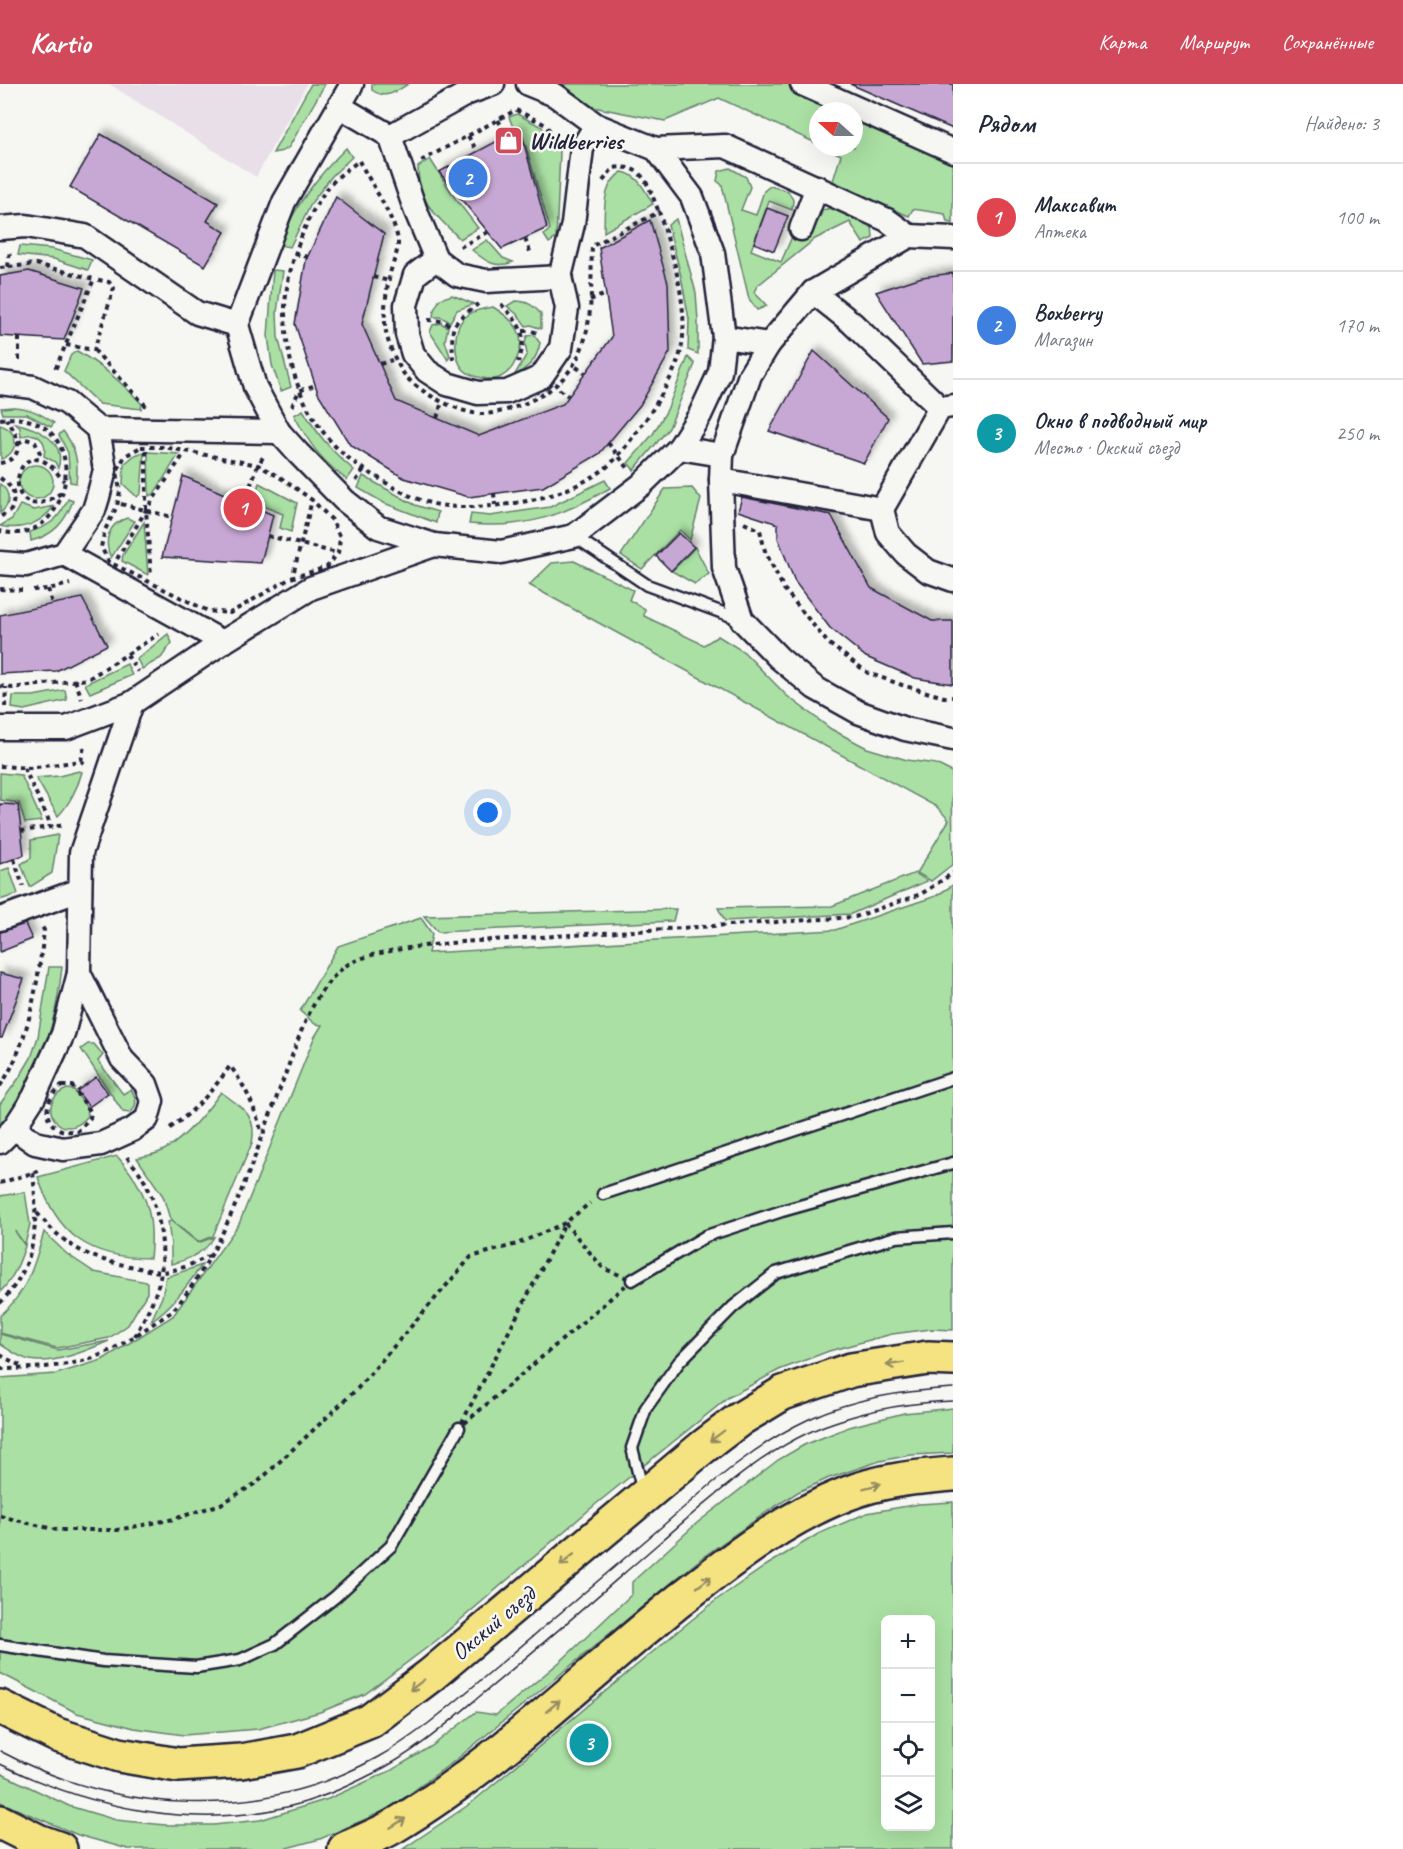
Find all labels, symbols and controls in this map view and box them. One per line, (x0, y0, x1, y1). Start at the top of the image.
text: Kartio (30, 25, 91, 60)
text: Карта (1098, 29, 1147, 55)
text: Маршрут (1180, 29, 1249, 55)
text: Сохранённые (1282, 29, 1373, 55)
north arrow (809, 102, 863, 156)
text: Рядом (977, 107, 1035, 140)
text: Найдено: 3 (1304, 111, 1379, 136)
shop icon: Wildberries (492, 125, 524, 157)
place label: Wildberries (529, 126, 625, 156)
pin: 2 (448, 156, 488, 200)
text: Максавит (1034, 191, 1115, 219)
text: 1 (992, 205, 1001, 230)
text: 100 m (1336, 205, 1379, 230)
text: Аптека (1034, 219, 1086, 244)
text: Boxberry (1034, 299, 1101, 327)
text: 2 (992, 313, 1001, 338)
text: 170 m (1336, 313, 1379, 338)
text: Магазин (1034, 327, 1092, 352)
text: Окно в подводный мир (1034, 407, 1206, 435)
text: 3 (992, 421, 1001, 446)
text: 250 m (1336, 421, 1379, 446)
text: Место · Окский съезд (1034, 435, 1179, 460)
pin: 1 (224, 486, 262, 530)
your location (473, 798, 502, 827)
one-way arrow (886, 1358, 905, 1369)
one-way arrow (709, 1430, 725, 1443)
one-way arrow (862, 1480, 881, 1491)
one-way arrow (560, 1553, 575, 1567)
one-way arrow (695, 1575, 711, 1588)
street label: Окский съезд (445, 1578, 544, 1668)
map controls (881, 1615, 935, 1831)
button: + (881, 1615, 935, 1669)
button: − (881, 1669, 935, 1723)
one-way arrow (409, 1679, 425, 1692)
one-way arrow (545, 1699, 561, 1712)
pin: 3 (570, 1720, 608, 1766)
button: locate (881, 1723, 935, 1777)
button: layers (881, 1777, 935, 1831)
one-way arrow (389, 1817, 406, 1829)

